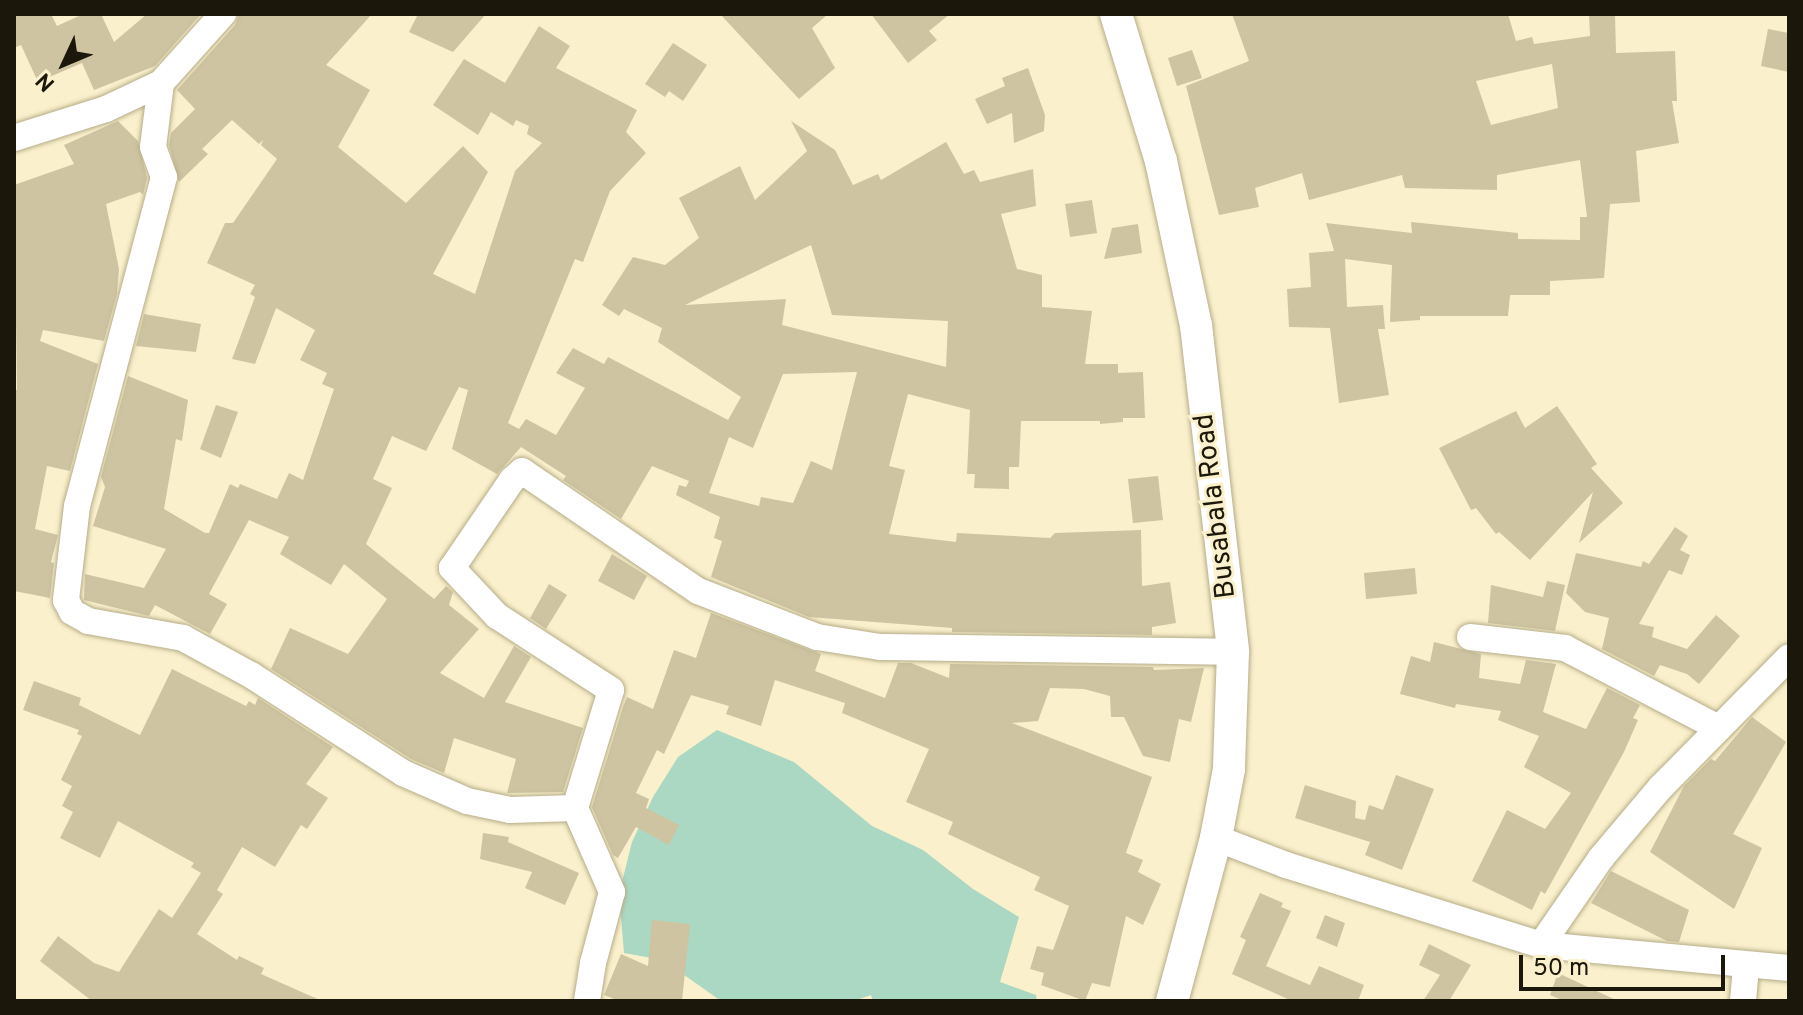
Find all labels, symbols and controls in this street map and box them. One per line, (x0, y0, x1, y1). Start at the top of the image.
north arrow (24, 24, 104, 104)
text: N (31, 66, 62, 96)
street label: Busabala Road (1188, 412, 1244, 600)
scale bar (1523, 939, 1729, 989)
text: 50 m (1533, 954, 1589, 984)

